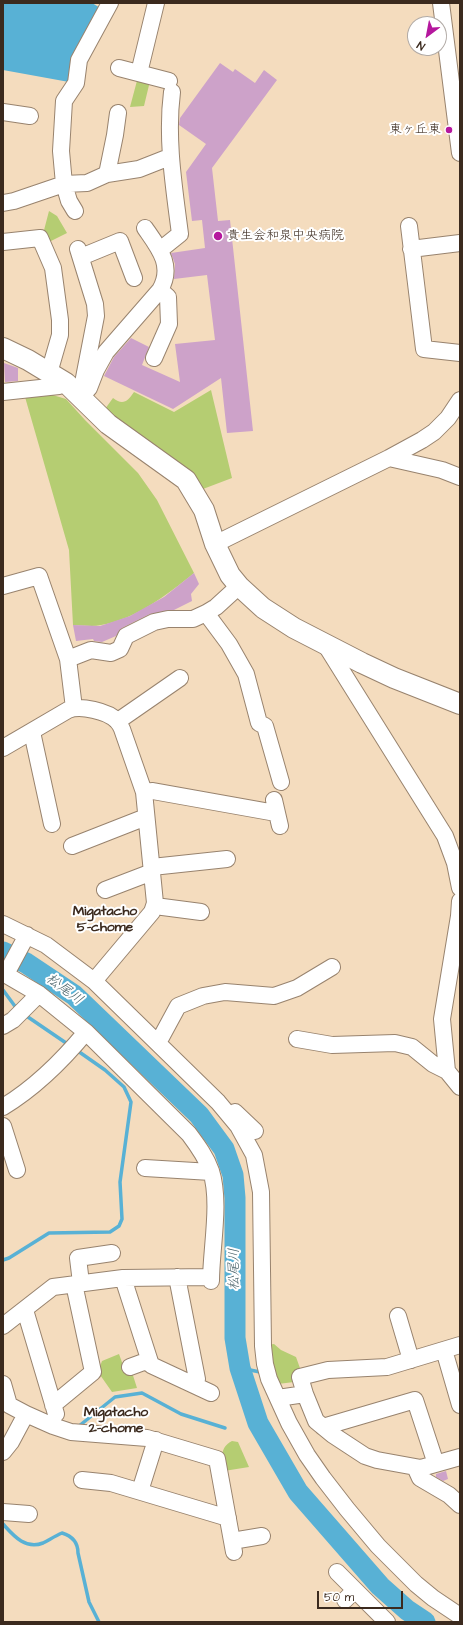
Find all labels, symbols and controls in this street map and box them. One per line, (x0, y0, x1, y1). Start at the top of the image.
north arrow (407, 16, 447, 56)
text: N (414, 38, 428, 54)
place label: 東ヶ丘東 (389, 122, 441, 138)
marker: 東ヶ丘東 (444, 125, 454, 135)
place label: 貴生会和泉中央病院 (227, 228, 344, 244)
marker: 貴生会和泉中央病院 (212, 230, 224, 242)
district label: Migatacho 5-chome (73, 904, 137, 936)
water label: 松尾川 (42, 971, 86, 1009)
water label: 松尾川 (227, 1248, 243, 1290)
district label: Migatacho 2-chome (84, 1405, 148, 1438)
scale bar (319, 1583, 405, 1609)
text: 50 m (324, 1589, 354, 1606)

